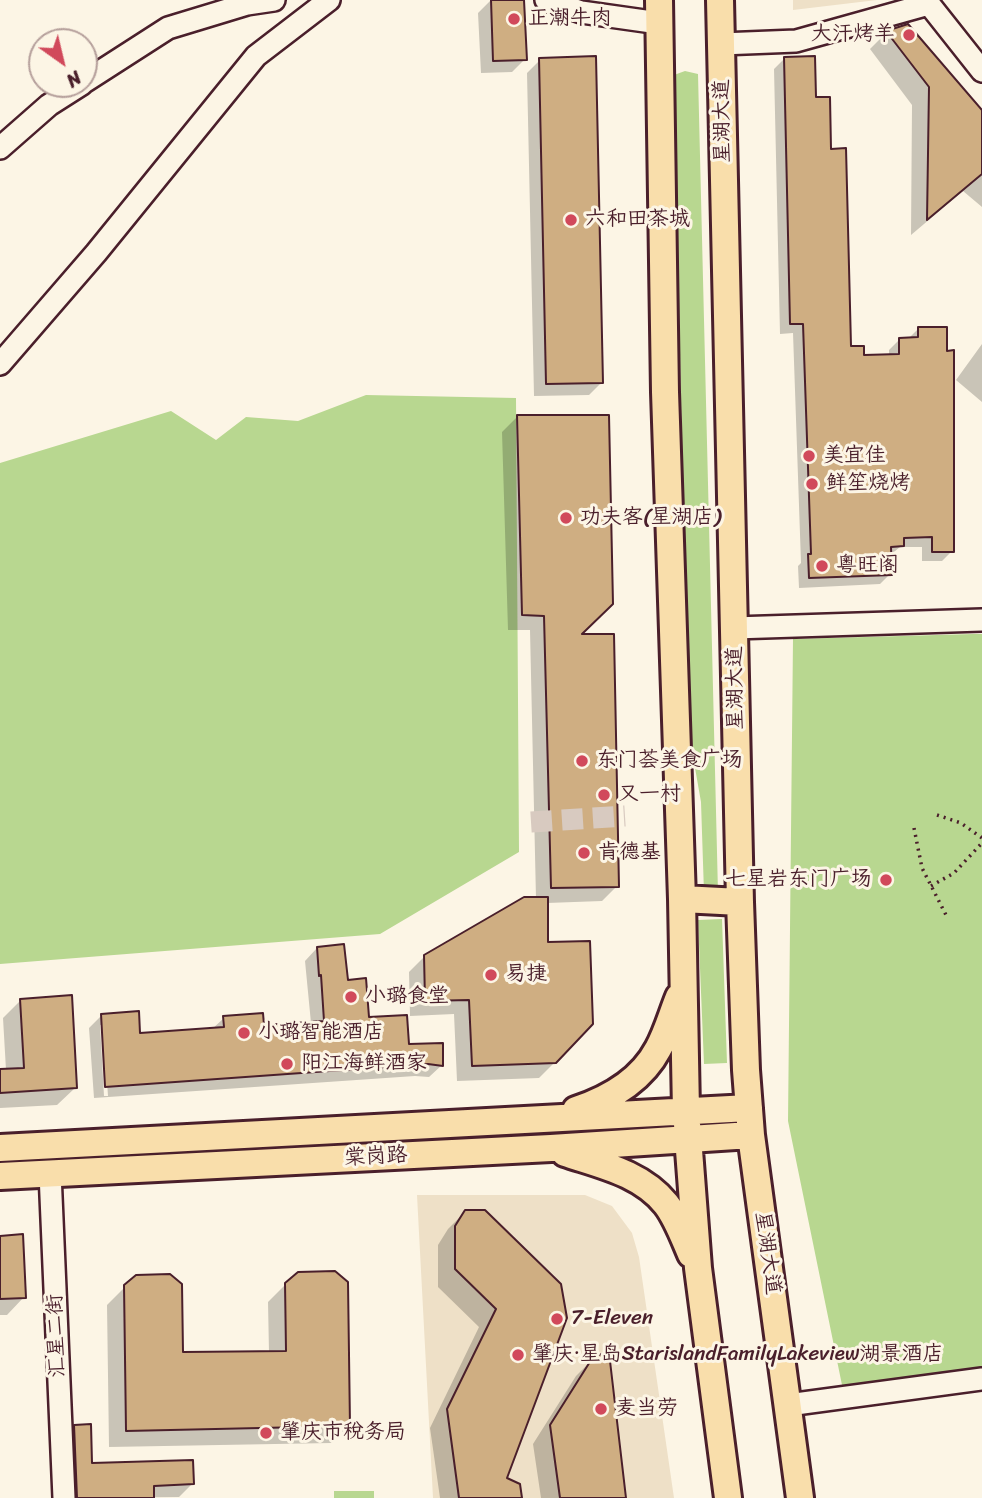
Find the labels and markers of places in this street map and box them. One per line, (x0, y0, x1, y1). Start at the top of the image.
place label: 正潮牛肉 (528, 6, 612, 32)
marker: 正潮牛肉 (506, 11, 522, 27)
place label: 大汗烤羊 (811, 22, 895, 48)
marker: 大汗烤羊 (901, 27, 917, 43)
place label: 六和田茶城 (585, 207, 690, 233)
marker: 六和田茶城 (563, 212, 579, 228)
place label: 美宜佳 (823, 443, 886, 469)
marker: 美宜佳 (801, 448, 817, 464)
place label: 鲜笙烧烤 (826, 471, 910, 497)
marker: 鲜笙烧烤 (804, 476, 820, 492)
place label: 功夫客(星湖店) (580, 505, 721, 531)
marker: 功夫客(星湖店) (558, 510, 574, 526)
place label: 粤旺阁 (836, 553, 899, 579)
marker: 粤旺阁 (814, 558, 830, 574)
place label: 东门荟美食广场 (596, 748, 743, 774)
marker: 东门荟美食广场 (574, 753, 590, 769)
place label: 又一村 (618, 782, 681, 808)
marker: 又一村 (596, 787, 612, 803)
place label: 肯德基 (598, 840, 661, 866)
marker: 肯德基 (576, 845, 592, 861)
place label: 七星岩东门广场 (725, 867, 872, 893)
marker: 七星岩东门广场 (878, 872, 894, 888)
place label: 易捷 (505, 962, 547, 988)
marker: 易捷 (483, 967, 499, 983)
place label: 小璐食堂 (365, 984, 449, 1010)
marker: 小璐食堂 (343, 989, 359, 1005)
place label: 小璐智能酒店 (258, 1020, 384, 1046)
marker: 小璐智能酒店 (236, 1025, 252, 1041)
place label: 阳江海鲜酒家 (301, 1051, 427, 1077)
marker: 阳江海鲜酒家 (279, 1056, 295, 1072)
place label: 7-Eleven (571, 1306, 653, 1332)
marker: 7-Eleven (549, 1311, 565, 1327)
place label: 肇庆·星岛StarislandFamilyLakeview湖景酒店 (532, 1342, 943, 1368)
marker: 肇庆·星岛StarislandFamilyLakeview湖景酒店 (510, 1347, 526, 1363)
place label: 麦当劳 (615, 1396, 678, 1422)
marker: 麦当劳 (593, 1401, 609, 1417)
place label: 肇庆市税务局 (280, 1420, 406, 1446)
marker: 肇庆市税务局 (258, 1425, 274, 1441)

